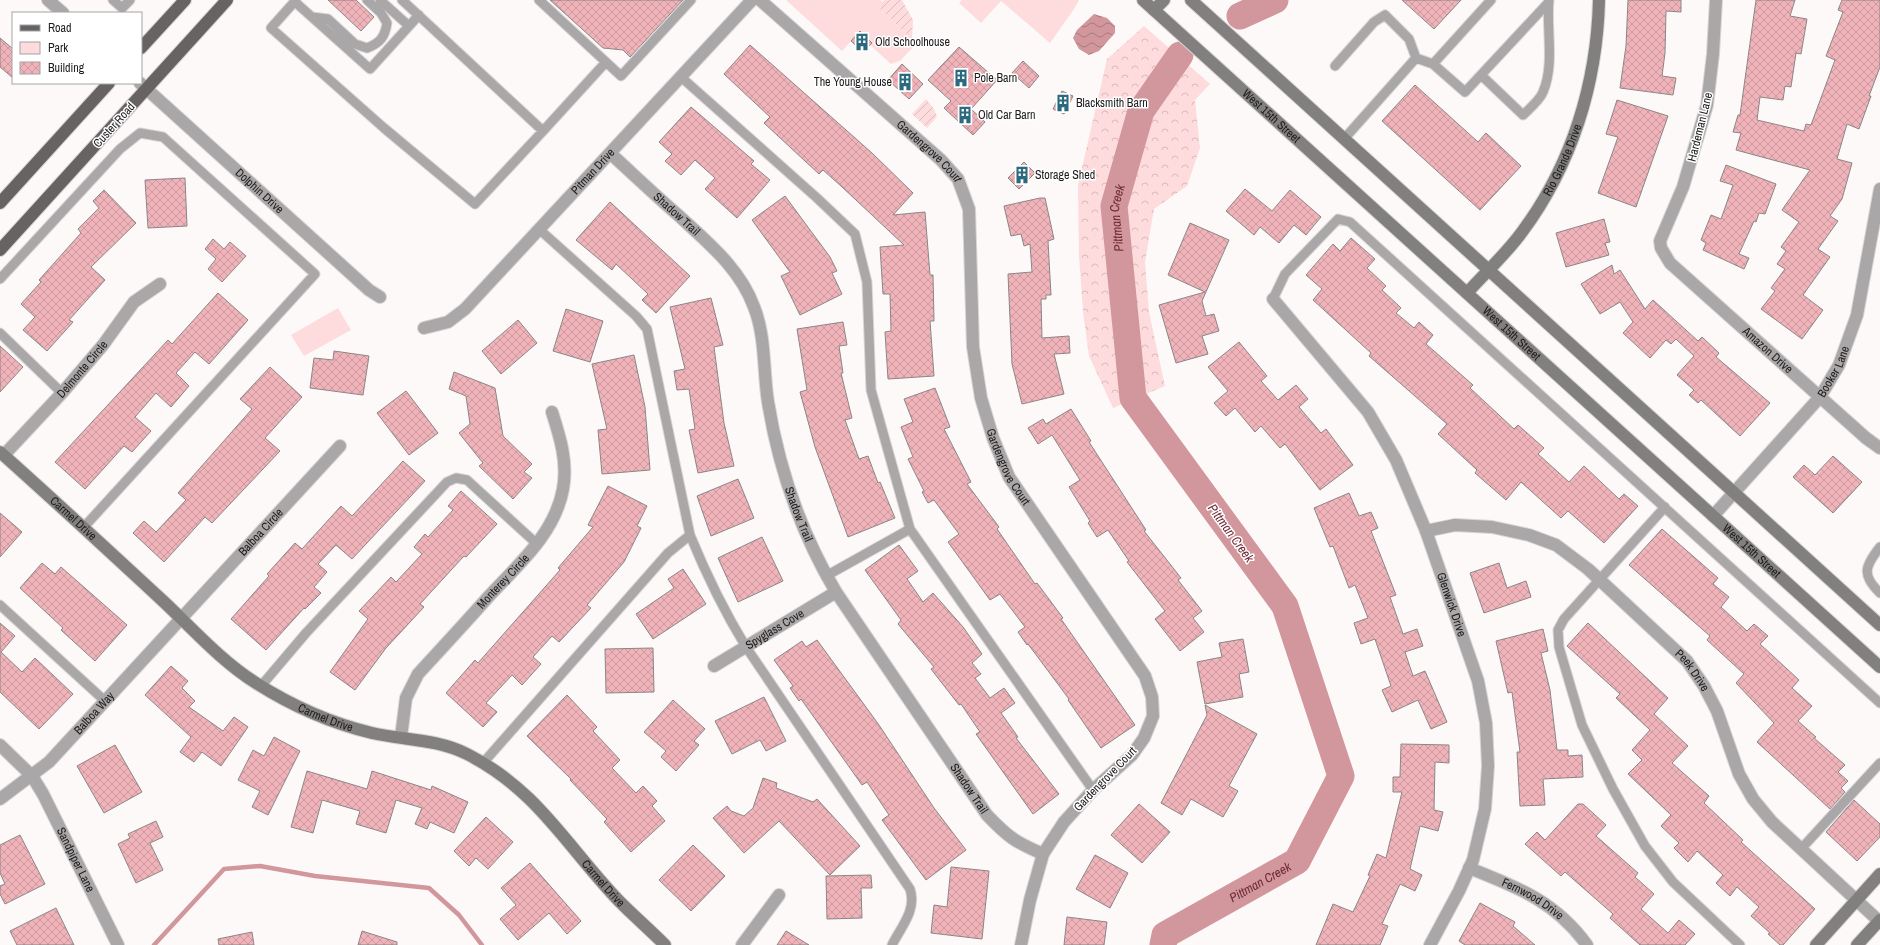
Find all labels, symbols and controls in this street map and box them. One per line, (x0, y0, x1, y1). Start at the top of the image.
legend (12, 12, 142, 84)
text: Road (48, 20, 72, 36)
building icon: Old Schoolhouse (852, 32, 872, 52)
place label: Old Schoolhouse (875, 34, 950, 50)
text: Park (48, 40, 68, 56)
text: Building (48, 60, 85, 76)
building icon: Pole Barn (951, 68, 971, 88)
place label: Pole Barn (974, 70, 1017, 86)
building icon: The Young House (895, 72, 915, 92)
place label: The Young House (814, 74, 892, 90)
street label: West 15th Street (1239, 86, 1304, 147)
street label: Hardeman Lane (1684, 91, 1716, 163)
building icon: Blacksmith Barn (1053, 93, 1073, 113)
place label: Blacksmith Barn (1076, 95, 1148, 111)
street label: Custer Road (90, 99, 138, 151)
building icon: Old Car Barn (955, 105, 975, 125)
place label: Old Car Barn (978, 107, 1035, 123)
street label: Gardengrove Court (893, 116, 966, 184)
street label: Rio Grande Drive (1539, 122, 1585, 199)
street label: Pitman Drive (567, 145, 618, 198)
street label: Dolphin Drive (232, 165, 287, 217)
building icon: Storage Shed (1012, 165, 1032, 185)
place label: Storage Shed (1035, 167, 1095, 183)
water label: Pittman Creek (1105, 182, 1128, 253)
street label: Shadow Trail (650, 189, 703, 239)
street label: West 15th Street (1479, 303, 1544, 364)
street label: Amazon Drive (1738, 323, 1796, 377)
street label: Delmonte Circle (53, 338, 111, 402)
street label: Booker Lane (1814, 344, 1853, 400)
street label: Gardengrove Court (983, 426, 1034, 509)
street label: Shadow Trail (781, 485, 817, 544)
street label: Carmel Drive (47, 493, 100, 544)
water label: Pittman Creek (1204, 500, 1258, 566)
street label: Balboa Circle (235, 505, 287, 559)
street label: West 15th Street (1719, 520, 1784, 582)
street label: Monterey Circle (473, 551, 533, 612)
street label: Glenwick Drive (1433, 570, 1470, 639)
street label: Spyglass Cove (742, 605, 807, 653)
street label: Peek Drive (1671, 646, 1713, 694)
street label: Balboa Way (70, 688, 118, 738)
street label: Carmel Drive (295, 700, 355, 735)
street label: Gardengrove Court (1070, 743, 1140, 815)
street label: Shadow Trail (946, 760, 992, 817)
street label: Sandpiper Lane (53, 825, 98, 895)
street label: Carmel Drive (578, 856, 628, 910)
water label: Pittman Creek (1226, 857, 1294, 906)
street label: Fernwood Drive (1499, 874, 1567, 923)

